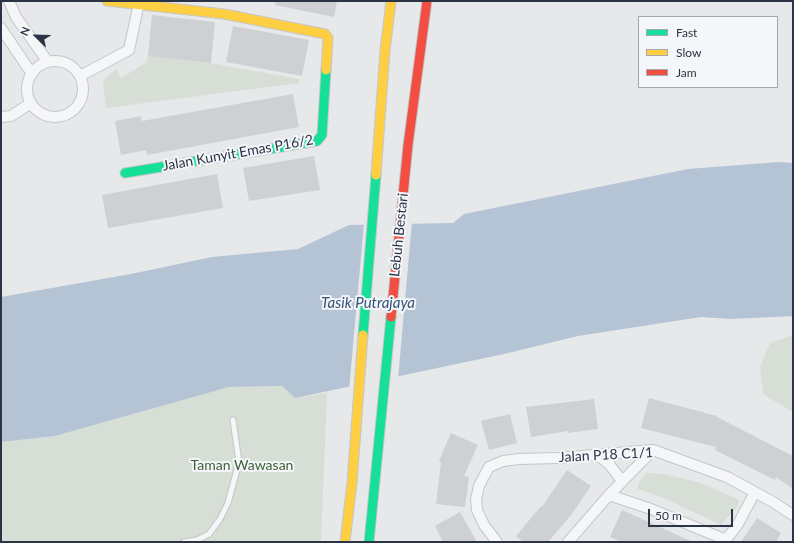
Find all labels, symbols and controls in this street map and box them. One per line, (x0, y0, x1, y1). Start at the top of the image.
north arrow (16, 16, 56, 56)
legend (638, 16, 778, 88)
text: N (17, 25, 32, 38)
text: Fast (676, 25, 697, 40)
text: Slow (676, 45, 701, 60)
text: Jam (676, 65, 697, 80)
street label: Jalan Kunyit Emas P16/2 (161, 131, 315, 175)
street label: Lebuh Bestari (386, 192, 412, 278)
water label: Tasik Putrajaya (321, 294, 415, 312)
street label: Jalan P18 C1/1 (558, 444, 654, 466)
park label: Taman Wawasan (191, 457, 293, 473)
scale bar (650, 501, 735, 527)
text: 50 m (655, 508, 682, 523)

